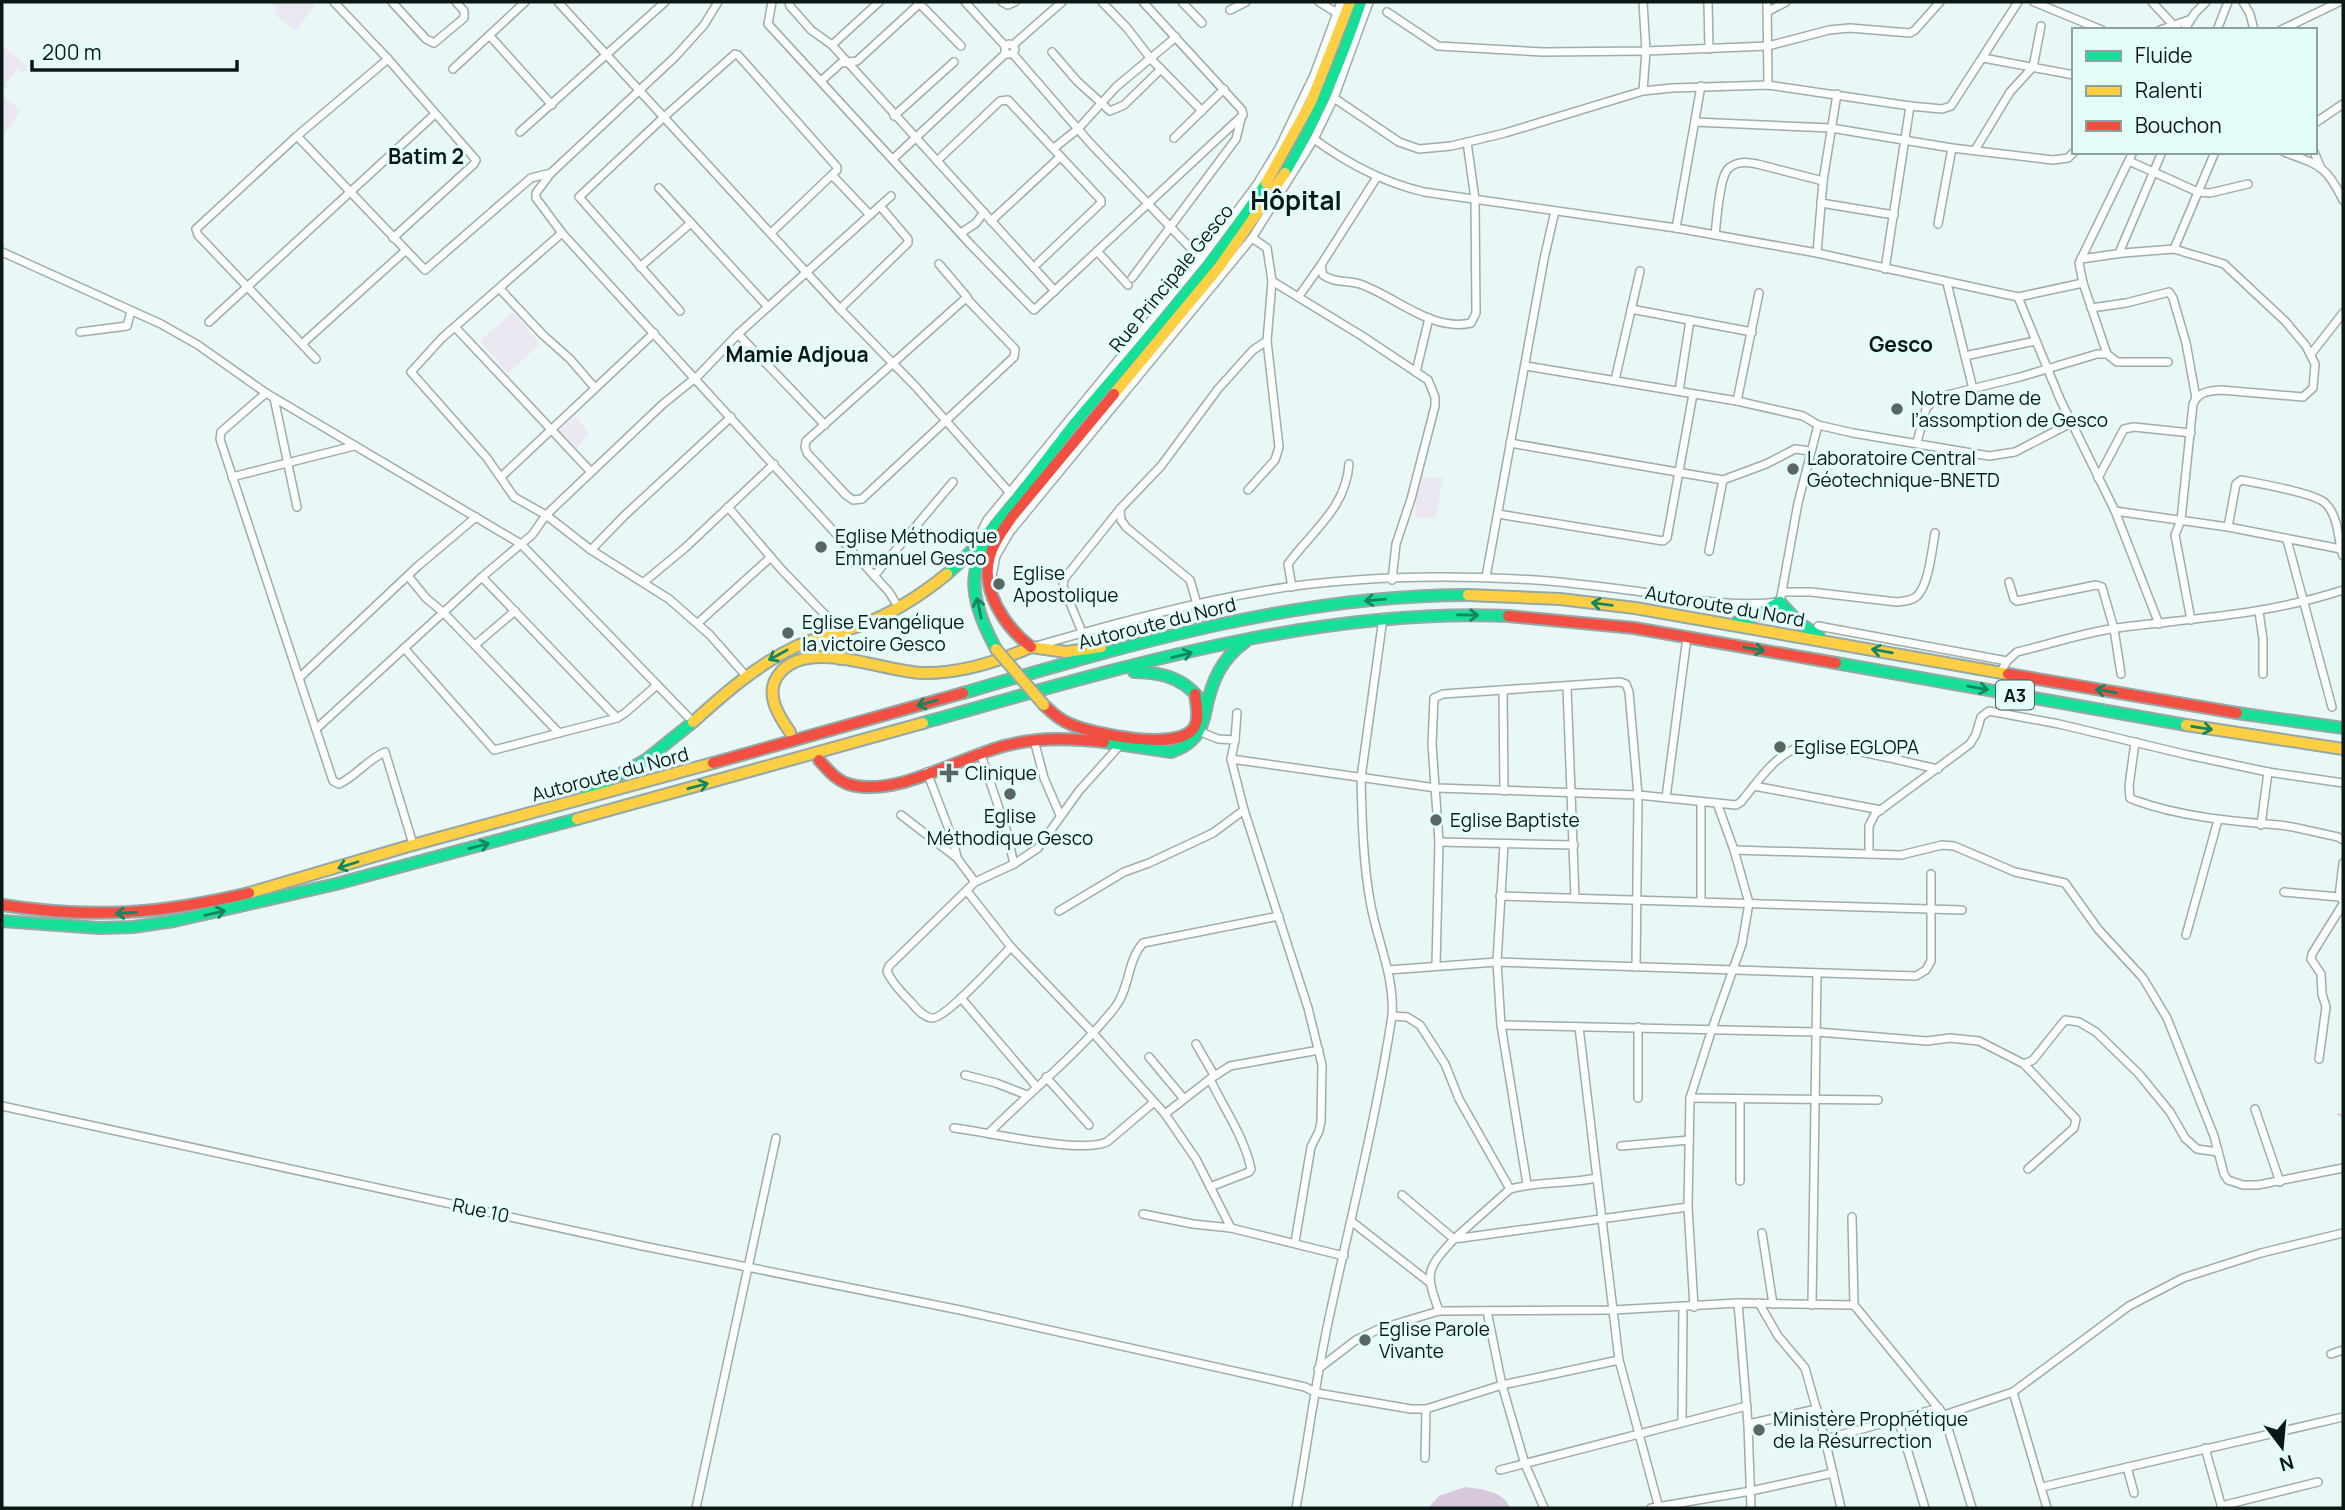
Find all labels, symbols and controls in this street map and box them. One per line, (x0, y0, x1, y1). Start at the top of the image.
scale bar (32, 28, 236, 72)
legend (2072, 28, 2317, 154)
text: 200 m (42, 38, 102, 66)
text: Fluide (2135, 41, 2193, 69)
text: Ralenti (2135, 76, 2203, 104)
text: Bouchon (2135, 111, 2222, 139)
district label: Batim 2 (388, 142, 464, 170)
district label: Hôpital (1250, 182, 1342, 218)
street label: Rue Principale Gesco (1103, 198, 1239, 358)
district label: Gesco (1869, 330, 1933, 358)
district label: Mamie Adjoua (726, 340, 868, 368)
place label: Notre Dame de l’assomption de Gesco (1911, 385, 2108, 433)
marker: Notre Dame de l’assomption de Gesco (1889, 401, 1905, 417)
place label: Laboratoire Central Géotechnique-BNETD (1807, 445, 2000, 493)
marker: Laboratoire Central Géotechnique-BNETD (1785, 461, 1801, 477)
place label: Eglise Méthodique Emmanuel Gesco (835, 523, 997, 571)
marker: Eglise Méthodique Emmanuel Gesco (813, 539, 829, 555)
place label: Eglise Apostolique (1013, 560, 1118, 608)
marker: Eglise Apostolique (991, 576, 1007, 592)
street label: Autoroute du Nord (1643, 579, 1807, 633)
street label: Autoroute du Nord (1075, 591, 1239, 655)
one-way arrow (1364, 594, 1387, 607)
one-way arrow (972, 597, 986, 620)
one-way arrow (1591, 598, 1614, 611)
one-way arrow (1456, 608, 1479, 622)
place label: Eglise Evangélique la victoire Gesco (802, 609, 964, 657)
marker: Eglise Evangélique la victoire Gesco (780, 625, 796, 641)
one-way arrow (1742, 643, 1765, 656)
one-way arrow (1871, 644, 1894, 657)
one-way arrow (769, 648, 789, 662)
one-way arrow (1170, 648, 1192, 661)
road number: A3 (1996, 680, 2034, 710)
one-way arrow (1966, 682, 1989, 696)
one-way arrow (2095, 684, 2118, 697)
one-way arrow (917, 697, 939, 710)
one-way arrow (2190, 722, 2213, 735)
place label: Eglise EGLOPA (1794, 734, 1919, 760)
marker: Eglise EGLOPA (1772, 739, 1788, 755)
street label: Autoroute du Nord (529, 741, 691, 807)
place label: Clinique (965, 760, 1037, 786)
marker: Clinique (939, 763, 959, 783)
one-way arrow (686, 779, 709, 792)
marker: Eglise Méthodique Gesco (1002, 786, 1018, 802)
place label: Eglise Méthodique Gesco (927, 803, 1093, 851)
place label: Eglise Baptiste (1450, 807, 1580, 833)
marker: Eglise Baptiste (1428, 812, 1444, 828)
one-way arrow (467, 838, 489, 851)
one-way arrow (337, 859, 359, 872)
one-way arrow (203, 906, 226, 919)
one-way arrow (115, 907, 138, 920)
street label: Rue 10 (450, 1191, 512, 1229)
place label: Eglise Parole Vivante (1379, 1316, 1490, 1364)
marker: Eglise Parole Vivante (1357, 1332, 1373, 1348)
place label: Ministère Prophétique de la Résurrection (1773, 1406, 1968, 1454)
north arrow (2247, 1412, 2317, 1482)
marker: Ministère Prophétique de la Résurrection (1751, 1422, 1767, 1438)
text: N (2277, 1449, 2297, 1478)

